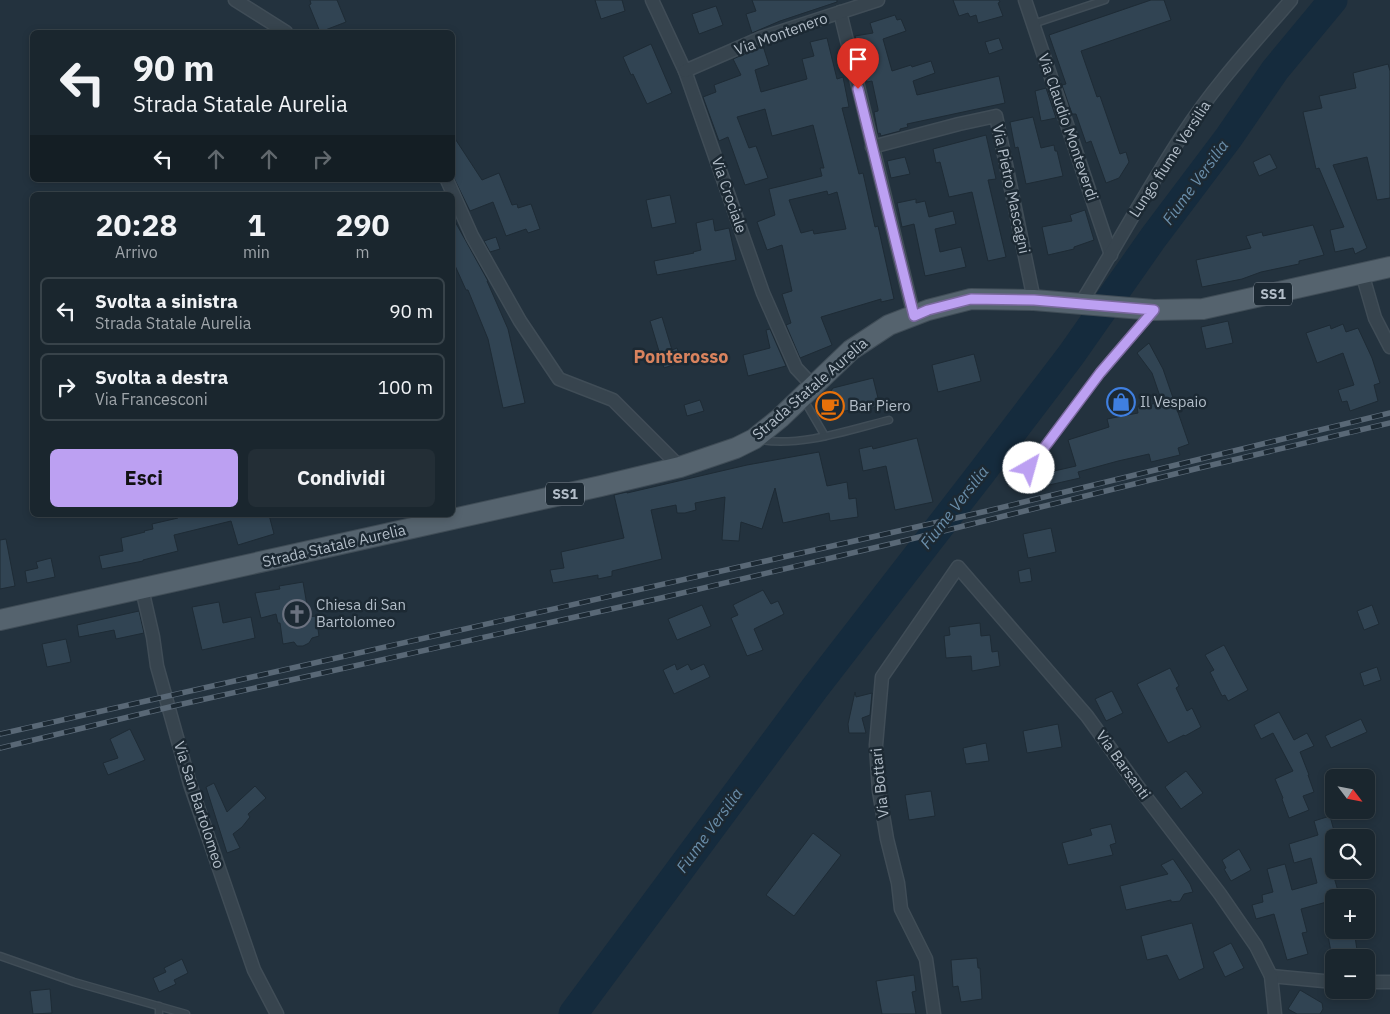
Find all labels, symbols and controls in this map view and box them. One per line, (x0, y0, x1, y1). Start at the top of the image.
street label: Via Montenero (732, 8, 830, 59)
pin (837, 38, 879, 89)
text: 90 m (133, 45, 215, 91)
icon: arrive (844, 45, 872, 73)
icon: left (50, 50, 115, 115)
street label: Via Claudio Monteverdi (1034, 51, 1103, 203)
text: Strada Statale Aurelia (133, 89, 348, 118)
street label: Lungo fiume Versilia (1125, 97, 1214, 221)
street label: Via Pietro Mascagni (989, 123, 1034, 255)
water label: Fiume Versilia (1158, 136, 1232, 228)
icon: left (149, 145, 177, 173)
icon: ahead (202, 145, 230, 173)
icon: ahead (255, 145, 283, 173)
icon: right (308, 145, 336, 173)
street label: Via Crociale (708, 154, 751, 235)
text: 20:28 (96, 205, 177, 244)
text: 1 (247, 205, 265, 244)
text: 290 (335, 205, 389, 244)
text: Arrivo (115, 242, 158, 262)
text: min (243, 242, 270, 262)
text: m (355, 242, 369, 262)
road number: SS1 (1254, 282, 1292, 306)
text: Svolta a sinistra (95, 289, 238, 313)
icon: left (52, 297, 80, 325)
text: 90 m (389, 299, 433, 323)
text: Strada Statale Aurelia (95, 313, 251, 333)
street label: Strada Statale Aurelia (748, 333, 871, 444)
district label: Ponterosso (634, 345, 728, 368)
text: Svolta a destra (95, 365, 228, 389)
icon: right (52, 373, 80, 401)
text: 100 m (378, 375, 433, 399)
shop icon: Il Vespaio (1106, 387, 1136, 417)
text: Via Francesconi (95, 389, 208, 409)
cafe icon: Bar Piero (815, 391, 845, 421)
place label: Il Vespaio (1140, 392, 1207, 411)
place label: Bar Piero (849, 396, 911, 415)
position arrow (1002, 441, 1054, 493)
button: Esci (50, 449, 238, 507)
button: Condividi (248, 449, 435, 507)
water label: Fiume Versilia (915, 461, 993, 553)
road number: SS1 (546, 482, 584, 506)
street label: Strada Statale Aurelia (260, 520, 407, 571)
place label: Chiesa di San Bartolomeo (316, 595, 406, 631)
church icon: Chiesa di San Bartolomeo (282, 599, 312, 629)
street label: Via Barsanti (1092, 727, 1155, 803)
street label: Via San Bartolomeo (170, 739, 229, 871)
street label: Via Bottari (866, 747, 893, 819)
north arrow (1325, 769, 1375, 819)
map controls (1325, 769, 1375, 999)
water label: Fiume Versilia (672, 784, 746, 876)
button: search (1325, 829, 1375, 879)
button: + (1325, 889, 1375, 939)
button: − (1325, 949, 1375, 999)

